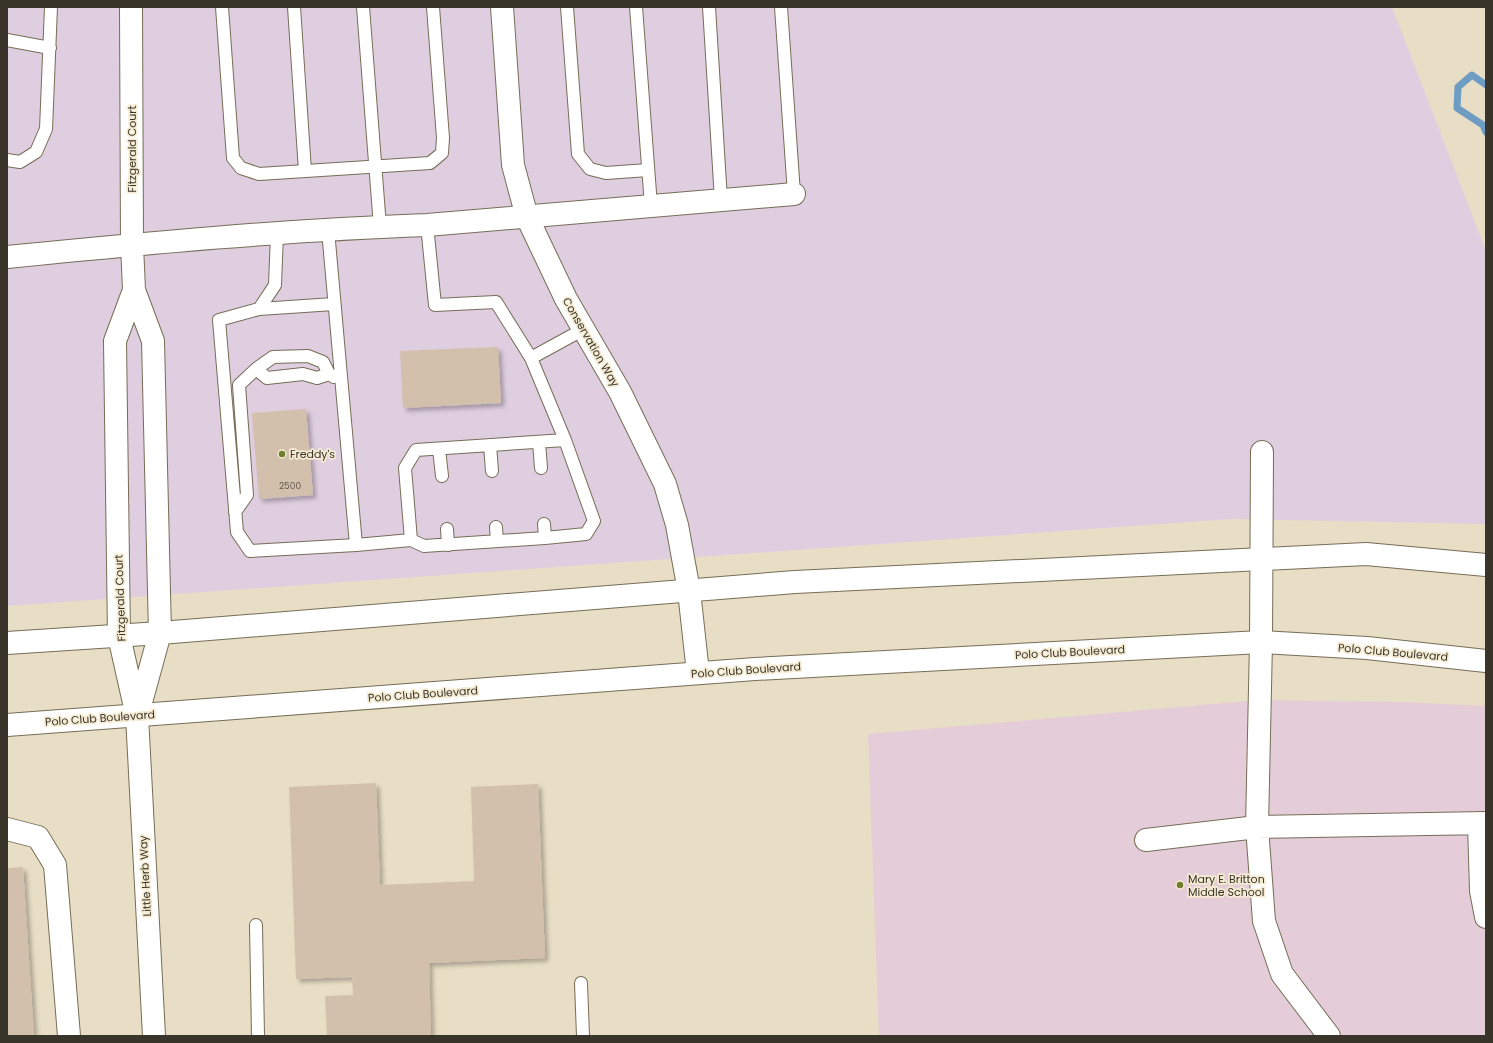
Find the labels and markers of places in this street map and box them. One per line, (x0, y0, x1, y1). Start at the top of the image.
place label: Freddy's (290, 446, 335, 462)
marker: Freddy's (277, 449, 287, 459)
place label: Mary E. Britton Middle School (1188, 871, 1265, 900)
marker: Mary E. Britton Middle School (1175, 880, 1185, 890)

